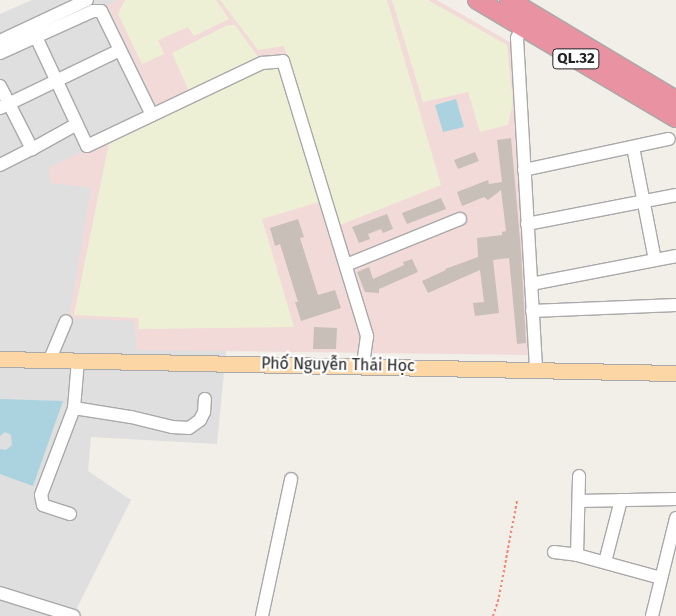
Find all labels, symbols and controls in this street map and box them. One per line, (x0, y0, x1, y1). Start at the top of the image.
road number: QL.32 (552, 46, 600, 72)
street label: Phố Nguyễn Thái Học (261, 354, 415, 376)

